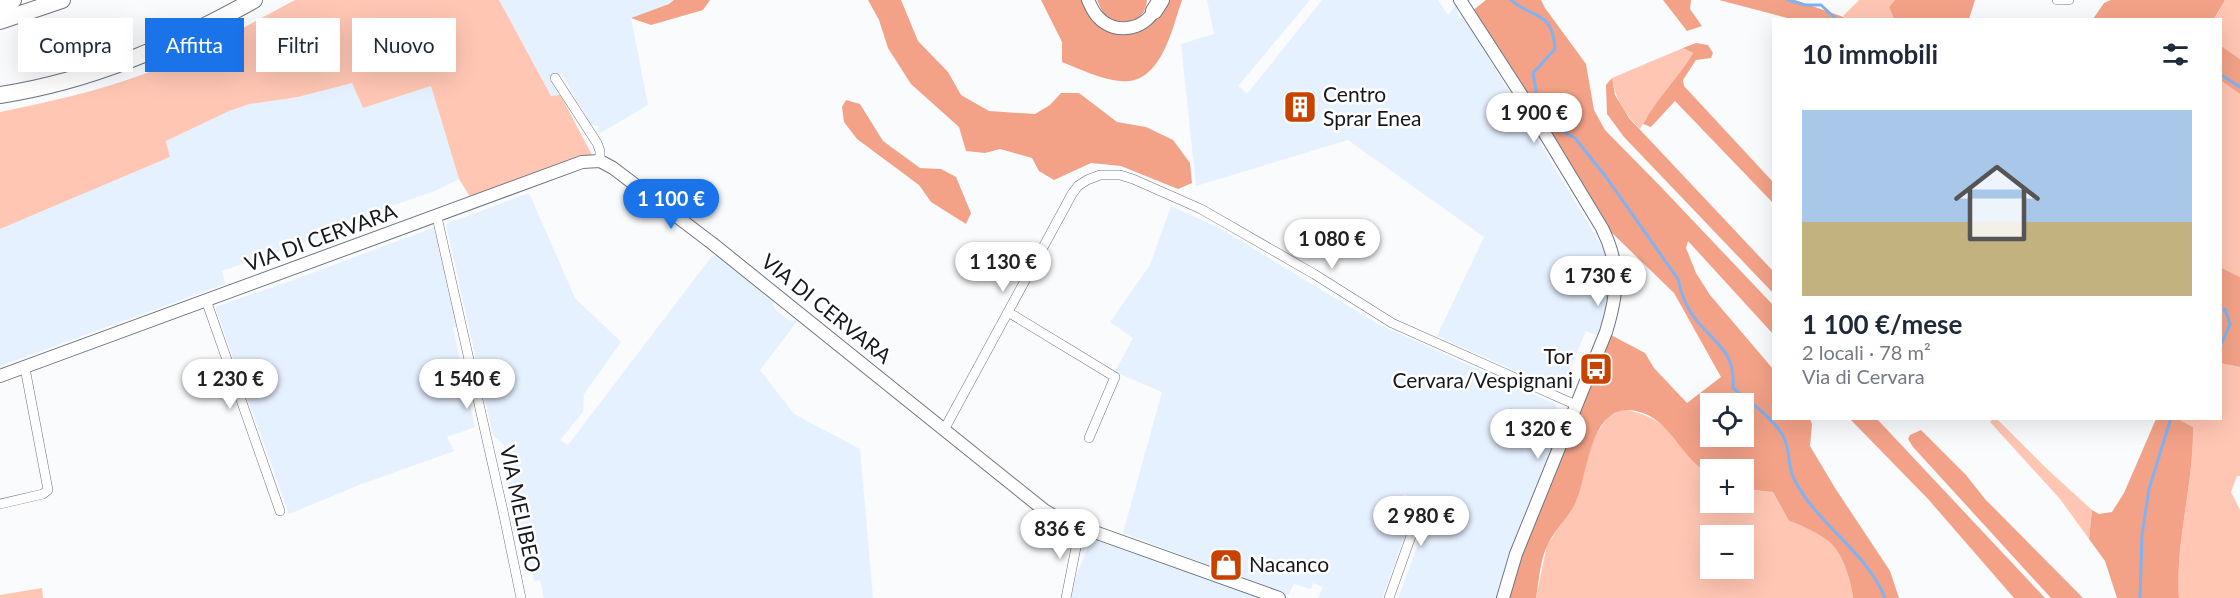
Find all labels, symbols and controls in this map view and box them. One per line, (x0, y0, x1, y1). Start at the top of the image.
chip: Compra (18, 18, 133, 72)
chip: Affitta (145, 18, 244, 72)
chip: Filtri (256, 18, 340, 72)
chip: Nuovo (352, 18, 456, 72)
text: 10 immobili (1802, 38, 1938, 70)
icon: filters (2159, 38, 2192, 71)
place label: Centro Sprar Enea (1323, 81, 1422, 130)
building icon: Centro Sprar Enea (1282, 89, 1318, 125)
pin: 1 900 € (1479, 93, 1589, 144)
text: 1 900 € (1500, 100, 1568, 124)
icon: home (1943, 149, 2051, 257)
pin: 1 100 € (616, 179, 726, 230)
text: 1 100 € (637, 186, 705, 210)
street label: VIA DI CERVARA (241, 197, 401, 276)
pin: 1 080 € (1277, 219, 1387, 270)
text: 1 080 € (1298, 226, 1366, 250)
pin: 1 130 € (948, 242, 1058, 293)
street label: VIA DI CERVARA (757, 248, 898, 368)
text: 1 130 € (969, 249, 1037, 273)
pin: 1 730 € (1543, 256, 1653, 307)
text: 1 730 € (1564, 263, 1632, 287)
text: 1 100 €/mese (1802, 308, 1962, 340)
text: 2 locali · 78 m² (1802, 340, 1931, 364)
place label: Tor Cervara/Vespignani (1392, 343, 1573, 392)
bus stop icon: Tor Cervara/Vespignani (1578, 351, 1614, 387)
pin: 1 230 € (175, 359, 285, 410)
pin: 1 540 € (412, 359, 522, 410)
text: Via di Cervara (1802, 364, 1925, 388)
text: 1 230 € (196, 366, 264, 390)
text: 1 540 € (433, 366, 501, 390)
map controls (1700, 393, 1754, 579)
button: locate (1700, 393, 1754, 447)
pin: 1 320 € (1483, 409, 1593, 460)
text: 1 320 € (1504, 416, 1572, 440)
street label: VIA MELIBEO (496, 443, 547, 575)
button: + (1700, 459, 1754, 513)
pin: 2 980 € (1366, 496, 1476, 547)
text: 2 980 € (1387, 503, 1455, 527)
pin: 836 € (1018, 509, 1102, 560)
text: 836 € (1034, 516, 1086, 540)
button: − (1700, 525, 1754, 579)
shop icon: Nacanco (1208, 547, 1244, 583)
place label: Nacanco (1249, 551, 1329, 576)

